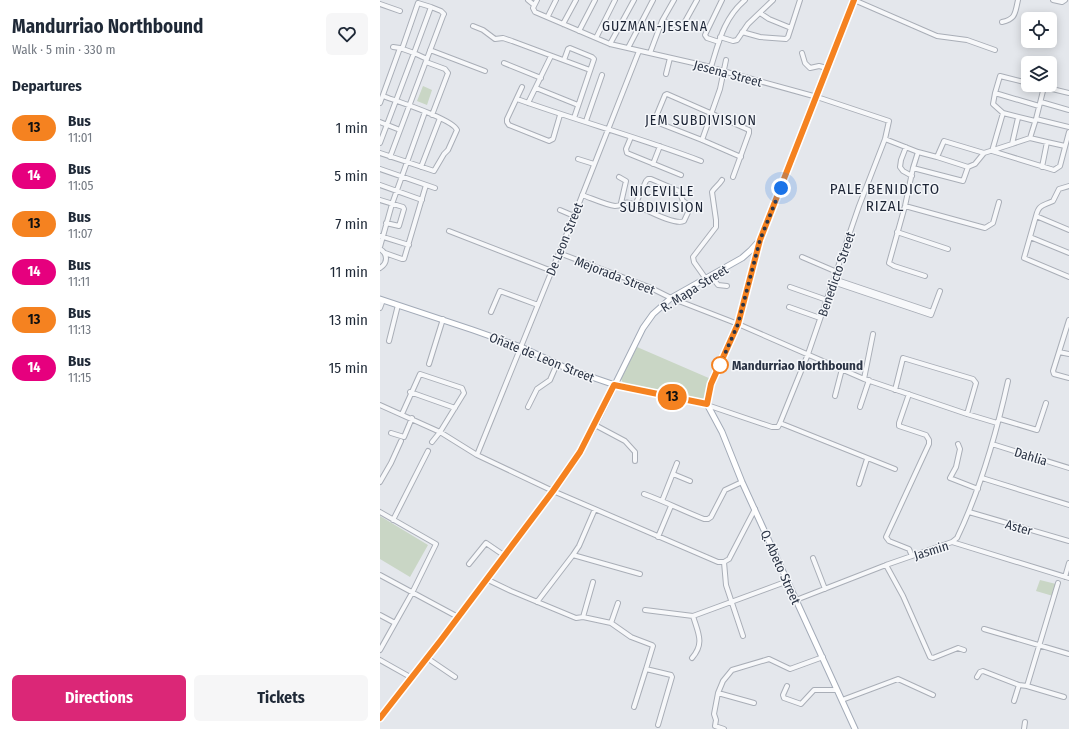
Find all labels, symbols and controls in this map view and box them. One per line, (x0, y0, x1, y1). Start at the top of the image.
map controls (1021, 12, 1057, 92)
button: locate (1021, 12, 1057, 48)
button: heart (326, 13, 368, 55)
text: Mandurriao Northbound (12, 15, 203, 38)
district label: GUZMAN-JESENA (602, 18, 708, 35)
text: Walk · 5 min · 330 m (12, 42, 116, 57)
button: layers (1021, 56, 1057, 92)
street label: Jesena Street (692, 57, 764, 90)
text: Departures (12, 77, 82, 95)
text: Bus (68, 112, 91, 130)
district label: JEM SUBDIVISION (645, 112, 757, 129)
text: 13 (28, 119, 40, 136)
text: 1 min (335, 119, 368, 137)
text: 11:01 (68, 130, 92, 145)
text: Bus (68, 160, 91, 178)
text: 14 (27, 167, 41, 184)
text: 5 min (334, 167, 368, 185)
text: 11:05 (68, 178, 93, 193)
your location (771, 178, 791, 198)
district label: PALE BENIDICTO RIZAL (830, 180, 940, 215)
district label: NICEVILLE SUBDIVISION (620, 183, 704, 216)
street label: De Leon Street (543, 200, 586, 278)
text: Bus (68, 208, 91, 226)
text: 13 (28, 215, 40, 232)
text: 7 min (335, 215, 368, 233)
text: 11:07 (68, 226, 93, 241)
street label: Benedicto Street (815, 229, 858, 318)
street label: Mejorada Street (573, 253, 658, 298)
text: Bus (68, 256, 91, 274)
street label: R. Mapa Street (658, 261, 731, 315)
text: 14 (27, 263, 41, 280)
text: 11 min (330, 263, 368, 281)
text: 11:11 (68, 274, 90, 289)
text: Bus (68, 304, 91, 322)
text: 13 (28, 311, 40, 328)
text: 13 min (329, 311, 368, 329)
text: 11:13 (68, 322, 91, 337)
street label: Oñate de Leon Street (487, 330, 597, 386)
text: Bus (68, 352, 91, 370)
marker: Mandurriao Northbound (711, 356, 729, 374)
place label: Mandurriao Northbound (732, 358, 863, 373)
text: 14 (27, 359, 41, 376)
text: 15 min (329, 359, 368, 377)
text: 11:15 (68, 370, 91, 385)
line badge: 13 (654, 384, 690, 410)
text: 13 (666, 388, 678, 405)
street label: Dahlia (1013, 444, 1049, 469)
street label: Aster (1004, 516, 1035, 539)
street label: Q. Abeto Street (757, 528, 804, 607)
street label: Jasmin (912, 538, 950, 563)
button: Directions (12, 675, 186, 721)
button: Tickets (194, 675, 368, 721)

